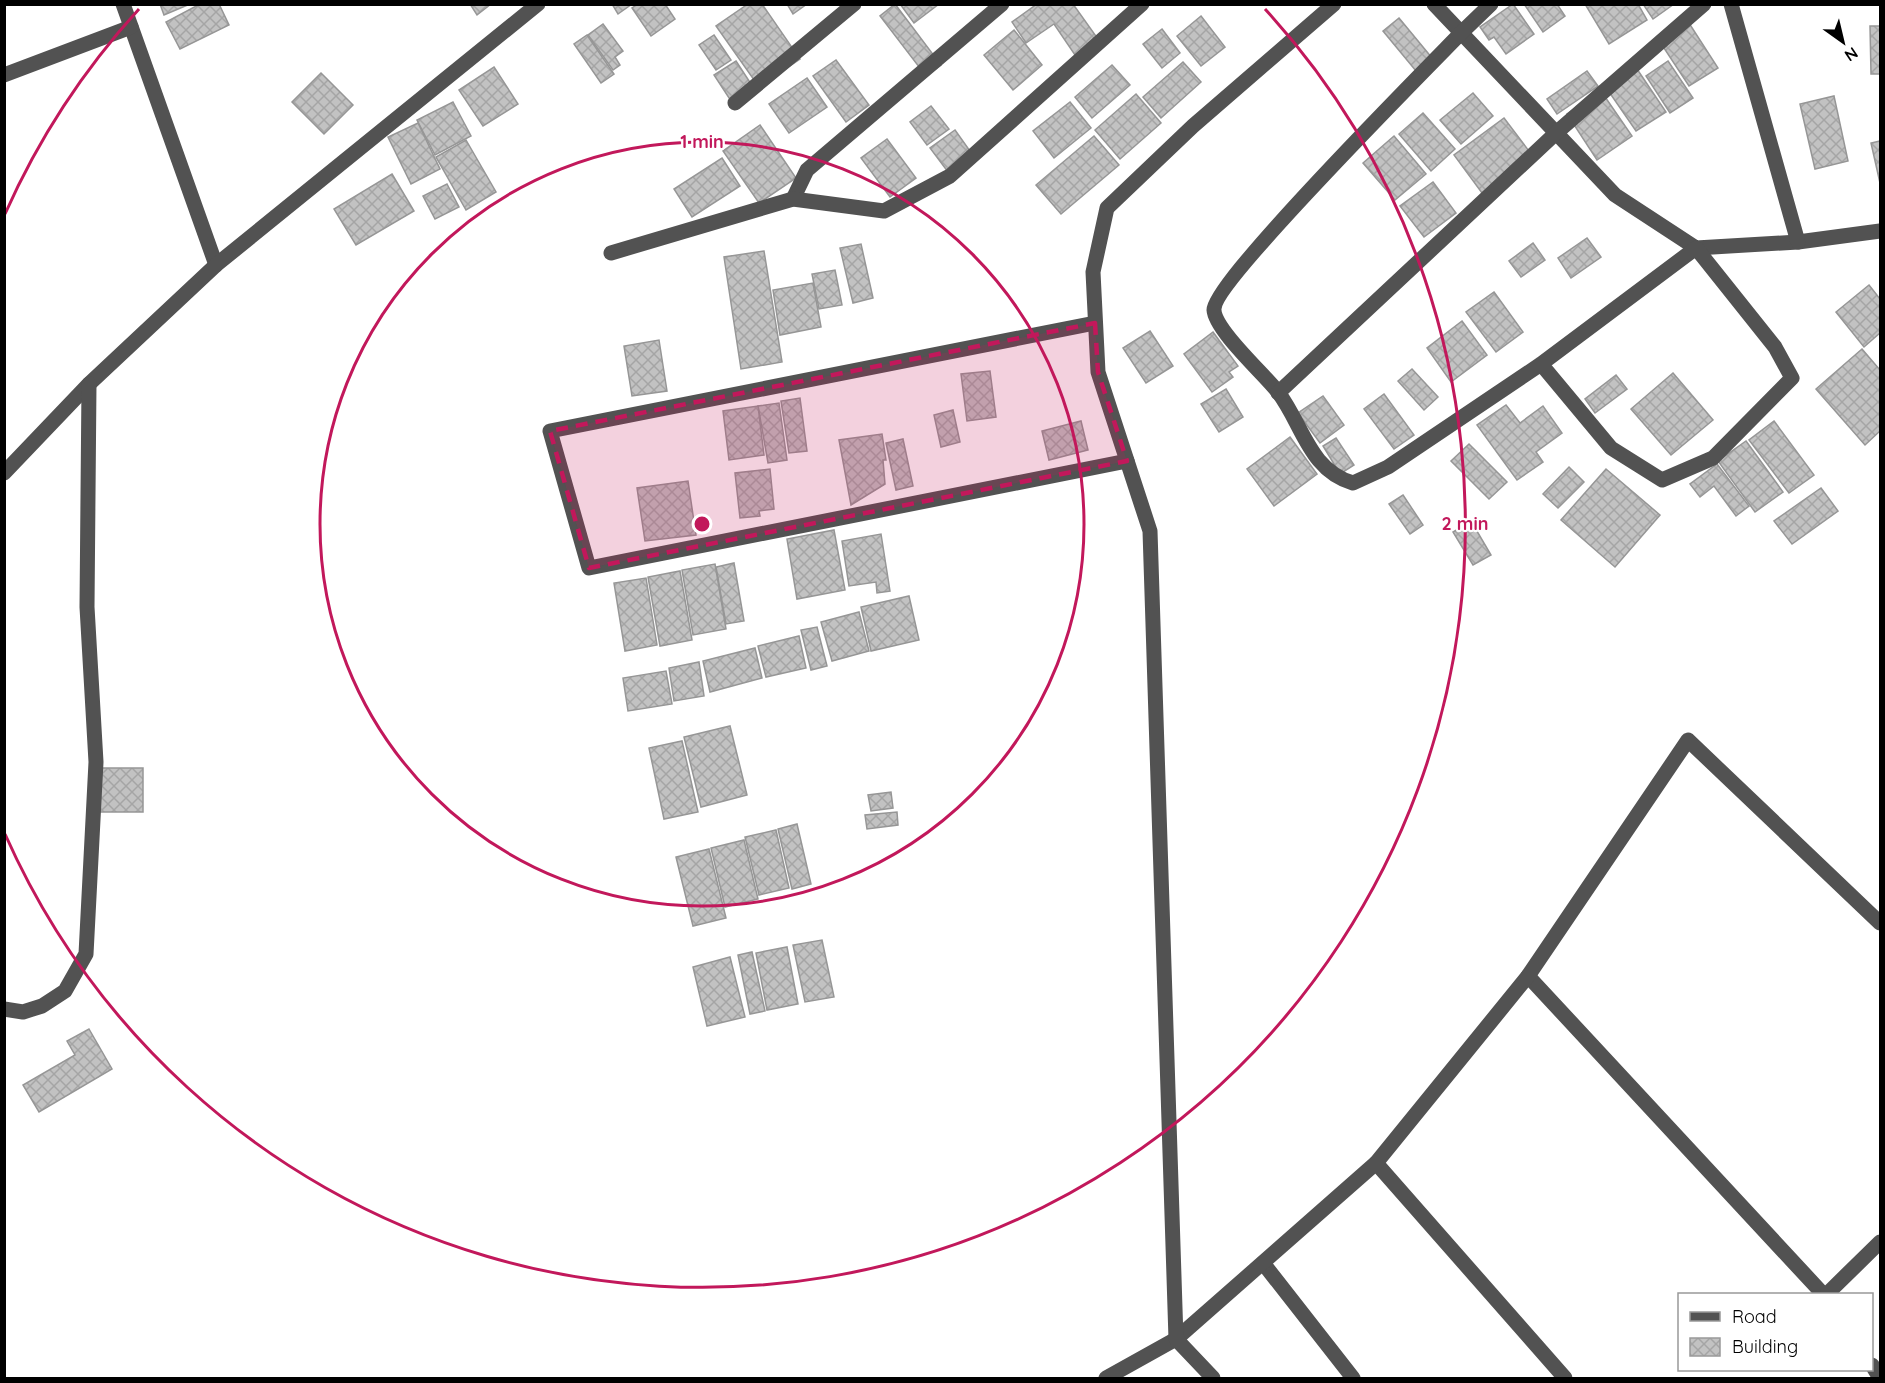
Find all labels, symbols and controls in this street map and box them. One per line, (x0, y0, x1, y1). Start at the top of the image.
north arrow (1813, 12, 1873, 72)
text: N (1841, 43, 1862, 66)
text: 1 min (680, 130, 724, 153)
text: 2 min (1442, 512, 1488, 535)
centre of rings (692, 514, 712, 534)
legend (1678, 1293, 1873, 1371)
text: Road (1732, 1305, 1777, 1328)
text: Building (1732, 1335, 1798, 1358)

